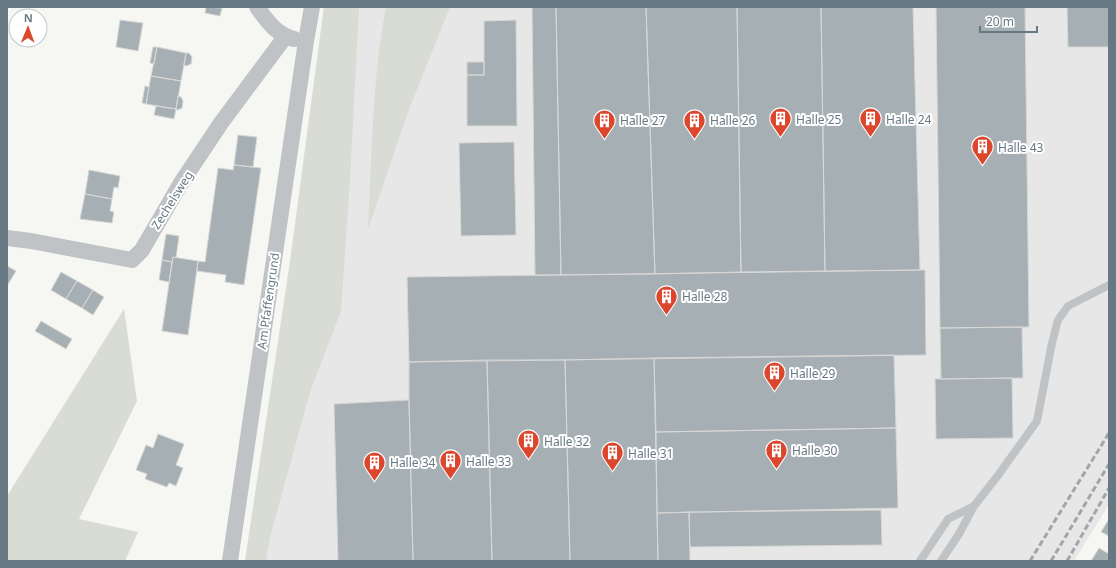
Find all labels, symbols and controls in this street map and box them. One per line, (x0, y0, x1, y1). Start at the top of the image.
north arrow (8, 8, 48, 48)
scale bar (980, 8, 1037, 34)
text: N (24, 10, 33, 25)
text: 20 m (986, 13, 1014, 30)
building icon: Halle 25 (768, 106, 794, 139)
building icon: Halle 24 (857, 106, 883, 139)
building icon: Halle 27 (591, 107, 617, 140)
building icon: Halle 26 (682, 107, 708, 140)
place label: Halle 25 (796, 111, 842, 128)
place label: Halle 24 (886, 111, 932, 128)
place label: Halle 27 (620, 112, 666, 129)
place label: Halle 26 (710, 112, 756, 129)
building icon: Halle 43 (969, 134, 995, 167)
place label: Halle 43 (998, 139, 1044, 156)
street label: Zechelsweg (147, 168, 197, 232)
street label: Am Pfaffengrund (253, 252, 283, 350)
building icon: Halle 28 (654, 283, 680, 316)
place label: Halle 28 (682, 288, 728, 305)
building icon: Halle 29 (762, 360, 788, 393)
place label: Halle 29 (790, 365, 836, 382)
building icon: Halle 32 (515, 428, 541, 461)
place label: Halle 32 (544, 433, 590, 450)
building icon: Halle 30 (764, 437, 790, 470)
building icon: Halle 31 (599, 440, 625, 473)
place label: Halle 30 (792, 442, 838, 459)
place label: Halle 31 (628, 445, 673, 462)
building icon: Halle 33 (437, 448, 463, 481)
building icon: Halle 34 (361, 449, 387, 482)
place label: Halle 33 (466, 453, 512, 470)
place label: Halle 34 (390, 454, 436, 471)

